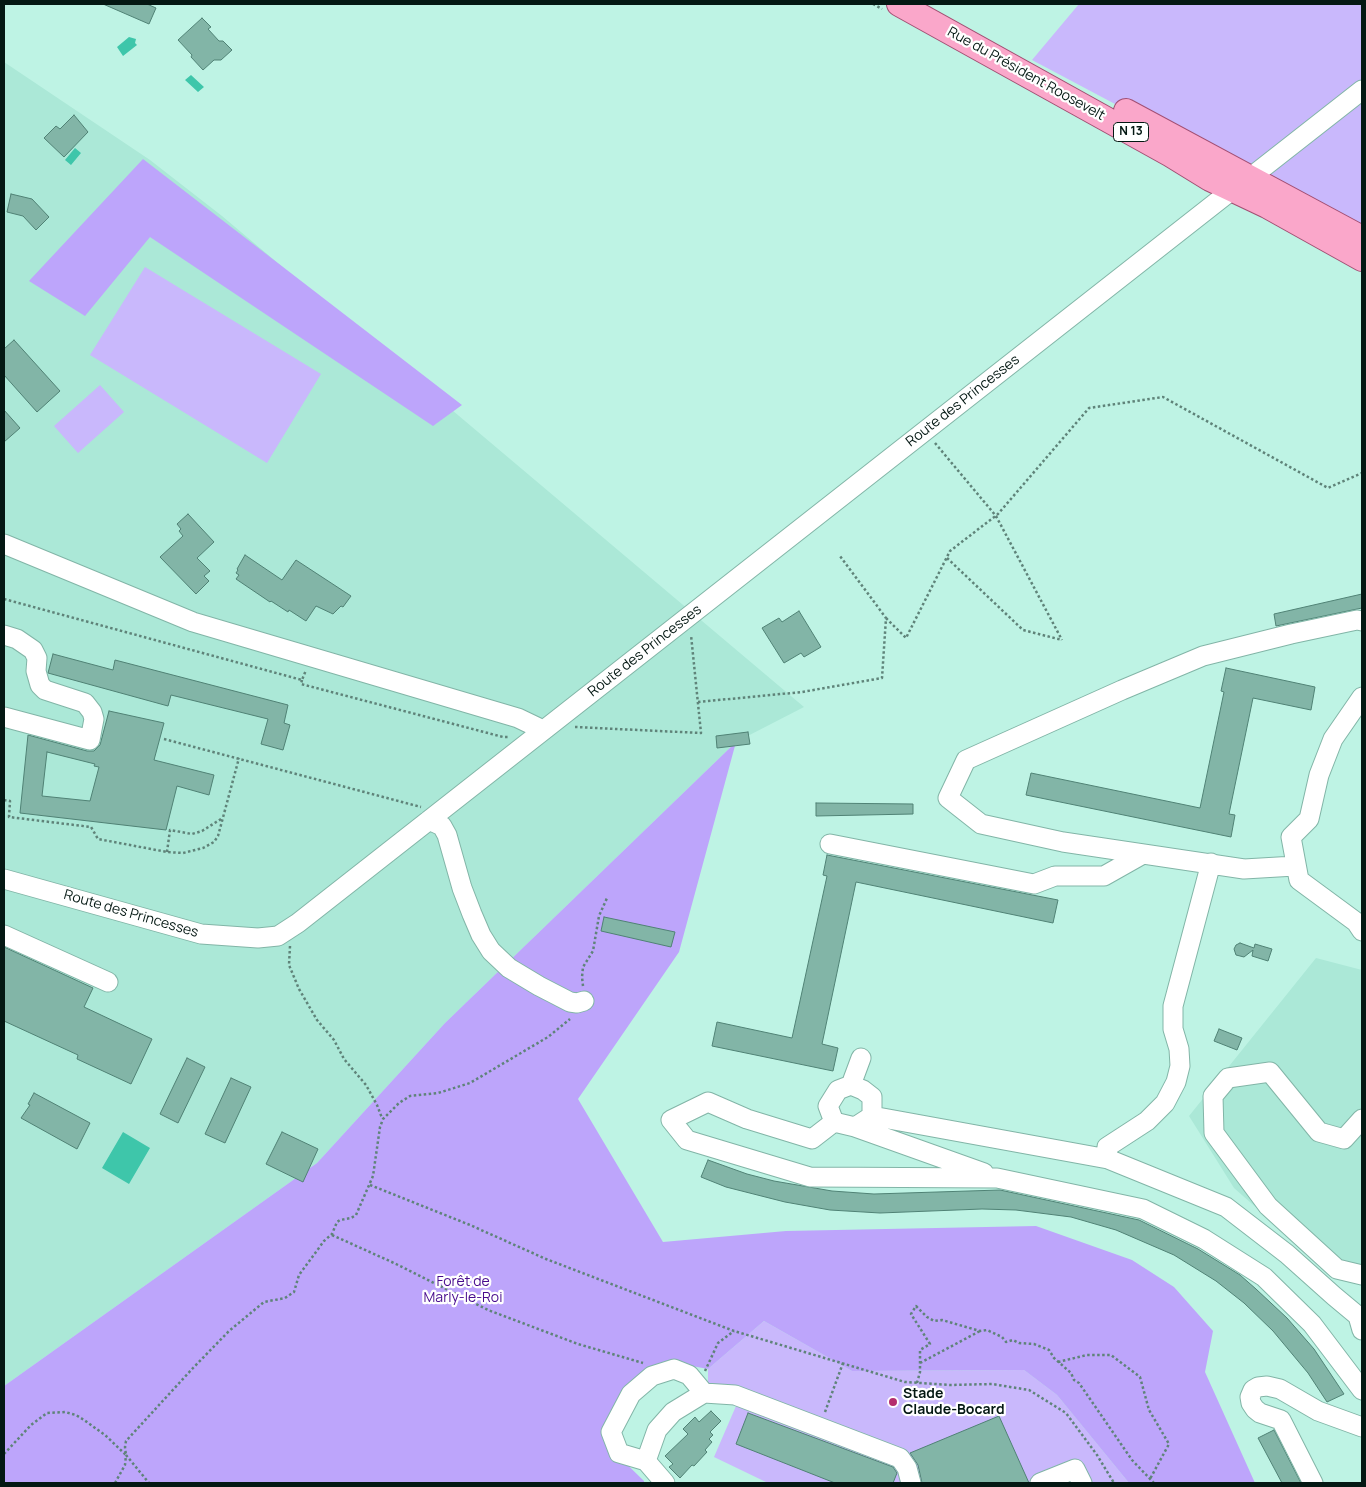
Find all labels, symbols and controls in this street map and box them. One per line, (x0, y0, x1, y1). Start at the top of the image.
street label: Rue du Président Roosevelt (944, 24, 1108, 124)
road number: N 13 (1114, 122, 1148, 142)
street label: Route des Princesses (903, 351, 1023, 451)
street label: Route des Princesses (585, 601, 705, 701)
street label: Route des Princesses (62, 887, 200, 941)
park label: Forêt de Marly-le-Roi (424, 1274, 502, 1306)
place label: Stade Claude-Bocard (903, 1386, 1005, 1418)
marker: Stade Claude-Bocard (887, 1396, 899, 1408)

